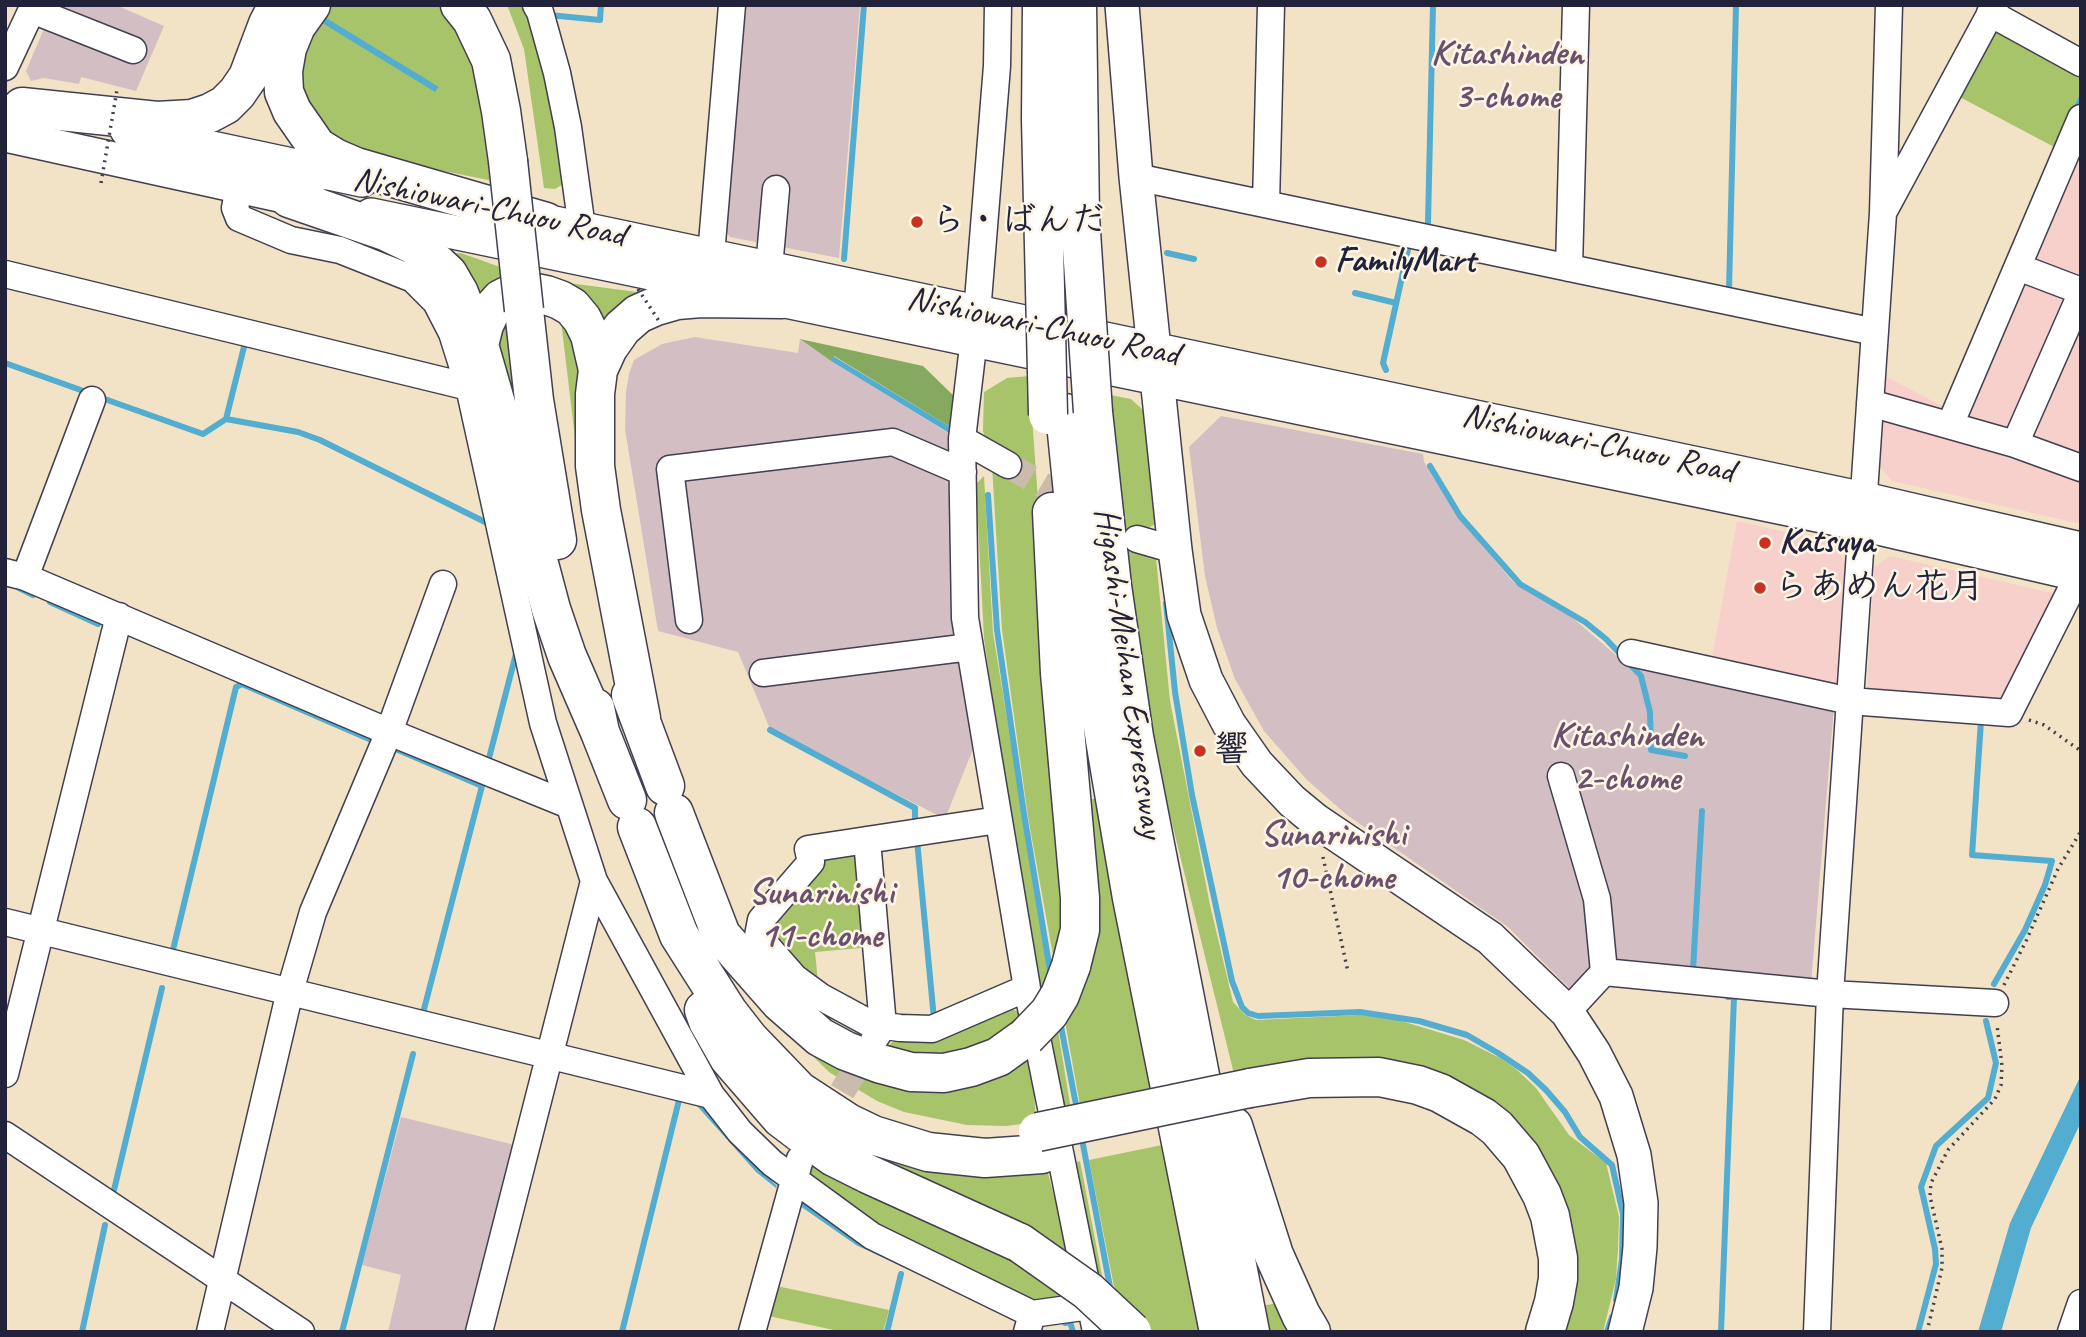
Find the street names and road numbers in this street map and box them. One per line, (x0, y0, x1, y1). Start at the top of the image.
street label: Nishiowari-Chuou Road (349, 159, 629, 257)
street label: Nishiowari-Chuou Road (903, 278, 1183, 376)
street label: Nishiowari-Chuou Road (1458, 395, 1738, 493)
street label: Higashi-Meihan Expressway (1084, 505, 1172, 841)

